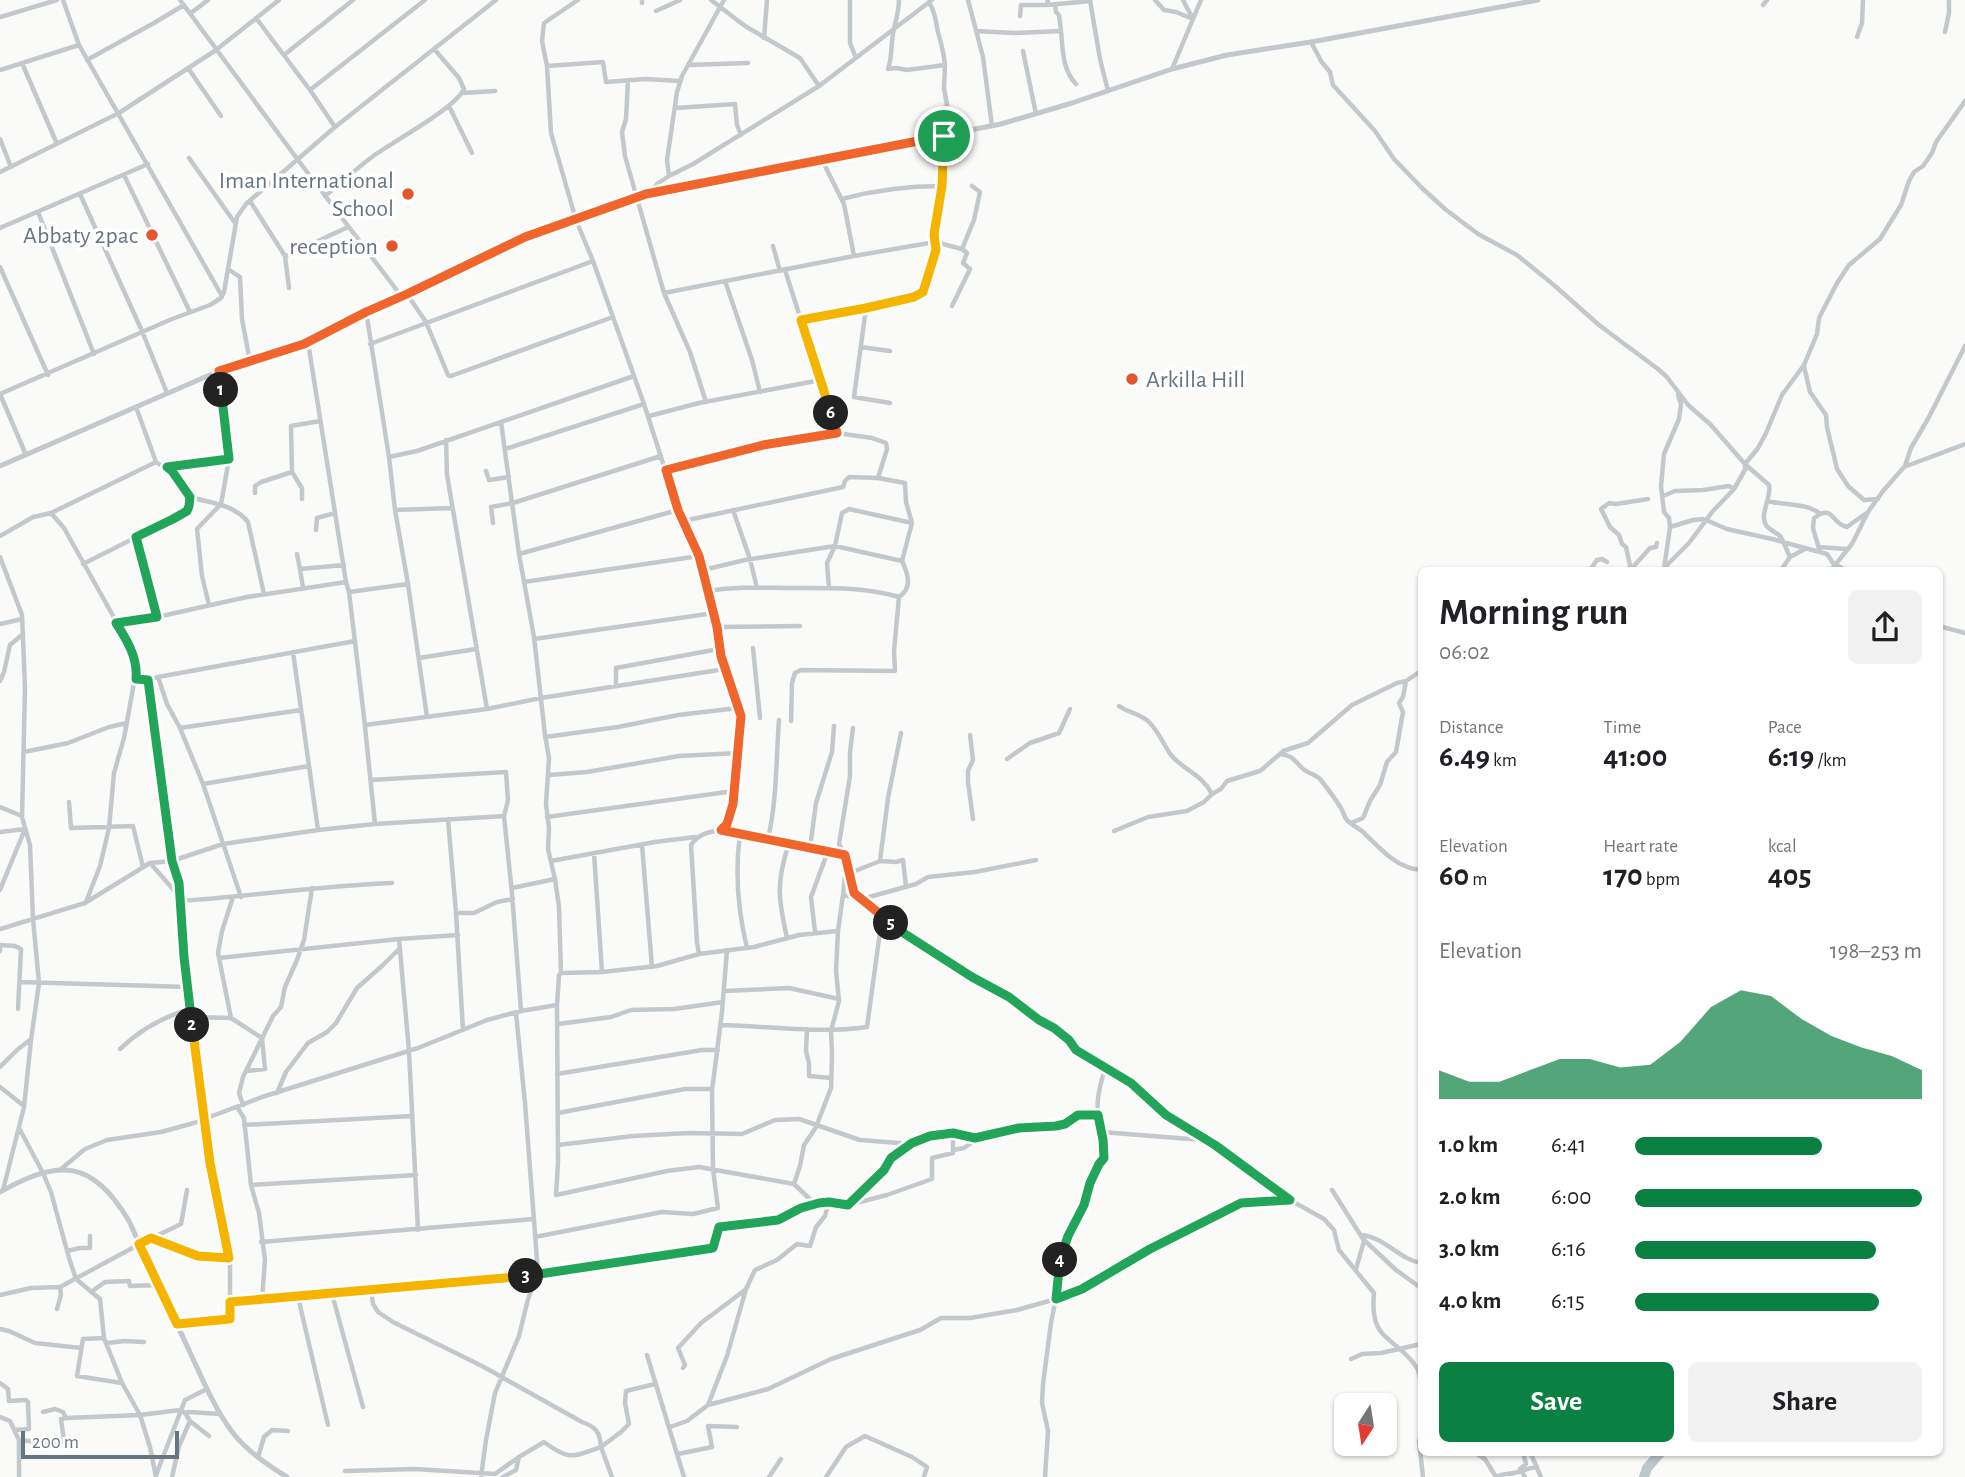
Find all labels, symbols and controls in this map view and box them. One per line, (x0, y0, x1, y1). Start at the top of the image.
pin (914, 106, 974, 166)
icon: arrive (925, 117, 963, 155)
place label: Iman International School (219, 169, 394, 221)
marker: Iman International School (400, 186, 416, 202)
place label: Abbaty 2pac (23, 224, 138, 248)
marker: Abbaty 2pac (144, 227, 160, 243)
place label: reception (289, 235, 378, 259)
marker: reception (384, 238, 400, 254)
place label: Arkilla Hill (1146, 368, 1245, 392)
marker: Arkilla Hill (1124, 371, 1140, 387)
pin: 1 (204, 372, 238, 408)
text: 1 (217, 380, 224, 399)
pin: 6 (814, 396, 848, 430)
text: 6 (826, 403, 835, 422)
button: share (1848, 590, 1922, 664)
text: Morning run (1439, 594, 1628, 632)
text: 06:02 (1439, 641, 1490, 664)
text: Distance (1439, 718, 1503, 737)
text: Time (1603, 718, 1641, 737)
text: Pace (1768, 718, 1802, 737)
text: 6.49 (1439, 742, 1490, 772)
text: 41:00 (1603, 742, 1667, 772)
text: 6:19 (1768, 742, 1814, 772)
text: km (1490, 751, 1517, 770)
text: /km (1814, 751, 1847, 770)
text: Elevation (1439, 837, 1508, 856)
text: Heart rate (1603, 837, 1678, 856)
text: kcal (1768, 837, 1797, 856)
text: 60 (1439, 861, 1469, 891)
text: 170 (1603, 861, 1643, 891)
text: 405 (1768, 861, 1811, 891)
text: m (1469, 870, 1487, 889)
text: bpm (1643, 870, 1680, 889)
pin: 5 (874, 906, 908, 940)
text: 5 (886, 913, 895, 932)
text: Elevation (1439, 940, 1522, 963)
text: 198–253 m (1830, 940, 1922, 963)
pin: 2 (174, 1007, 210, 1042)
text: 2 (187, 1015, 196, 1034)
text: 1.0 km (1439, 1134, 1498, 1157)
text: 6:41 (1551, 1134, 1586, 1157)
text: 2.0 km (1439, 1186, 1501, 1209)
text: 6:00 (1551, 1186, 1591, 1209)
text: 3.0 km (1439, 1238, 1500, 1261)
text: 6:16 (1551, 1238, 1586, 1261)
pin: 4 (1042, 1242, 1078, 1278)
text: 4 (1055, 1250, 1064, 1269)
pin: 3 (508, 1258, 544, 1294)
text: 3 (521, 1266, 530, 1285)
text: 4.0 km (1439, 1290, 1501, 1313)
text: 6:15 (1551, 1290, 1585, 1313)
button: Save (1439, 1362, 1674, 1442)
button: Share (1688, 1362, 1922, 1442)
north arrow (1334, 1393, 1396, 1456)
map controls (1334, 1393, 1397, 1456)
scale bar (21, 1428, 178, 1460)
text: 200 m (32, 1433, 79, 1452)

